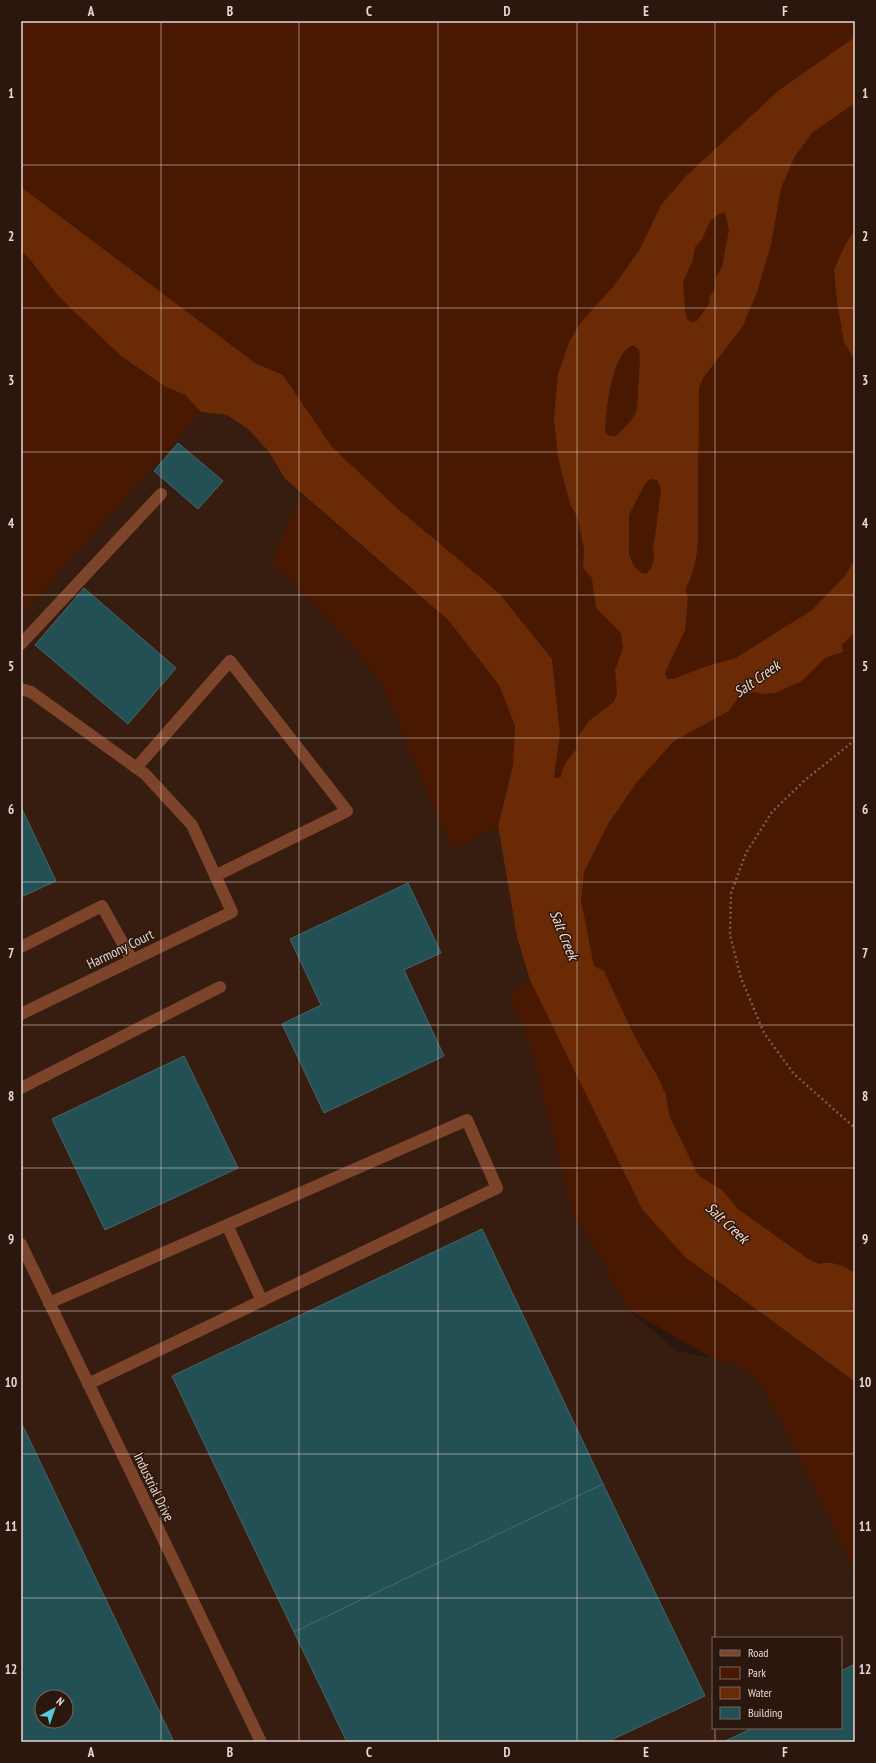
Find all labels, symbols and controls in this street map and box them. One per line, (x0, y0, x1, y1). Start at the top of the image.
text: A (87, 3, 95, 20)
text: B (227, 3, 233, 20)
text: C (366, 3, 372, 20)
text: D (504, 3, 511, 20)
text: E (643, 3, 649, 20)
text: F (782, 3, 788, 20)
text: 1 (8, 85, 14, 102)
text: 1 (862, 85, 868, 102)
text: 2 (8, 228, 14, 245)
text: 2 (862, 228, 868, 245)
text: 3 (8, 372, 14, 389)
text: 3 (862, 372, 868, 389)
text: 4 (8, 515, 15, 532)
text: 4 (862, 515, 869, 532)
water label: Salt Creek (730, 655, 785, 701)
text: 5 (8, 658, 14, 675)
text: 5 (862, 658, 868, 675)
text: 6 (8, 801, 14, 818)
text: 6 (862, 801, 868, 818)
water label: Salt Creek (546, 907, 584, 965)
street label: Harmony Court (84, 925, 157, 973)
text: 7 (8, 945, 14, 962)
text: 7 (862, 945, 868, 962)
text: 8 (8, 1088, 14, 1105)
text: 8 (862, 1088, 868, 1105)
water label: Salt Creek (702, 1198, 754, 1249)
text: 9 (8, 1231, 14, 1248)
text: 9 (862, 1231, 868, 1248)
text: 10 (5, 1374, 17, 1391)
text: 10 (859, 1374, 871, 1391)
street label: Industrial Drive (130, 1450, 178, 1525)
text: 11 (5, 1518, 17, 1535)
text: 11 (859, 1518, 871, 1535)
legend (712, 1637, 842, 1729)
text: Road (748, 1645, 768, 1660)
text: 12 (5, 1661, 17, 1678)
text: 12 (859, 1661, 871, 1678)
text: Park (748, 1665, 766, 1680)
text: Water (748, 1685, 773, 1700)
north arrow (34, 1689, 74, 1729)
text: N (54, 1694, 67, 1709)
text: Building (748, 1705, 783, 1720)
text: A (87, 1744, 95, 1761)
text: B (227, 1744, 233, 1761)
text: C (366, 1744, 372, 1761)
text: D (504, 1744, 511, 1761)
text: E (643, 1744, 649, 1761)
text: F (782, 1744, 788, 1761)

